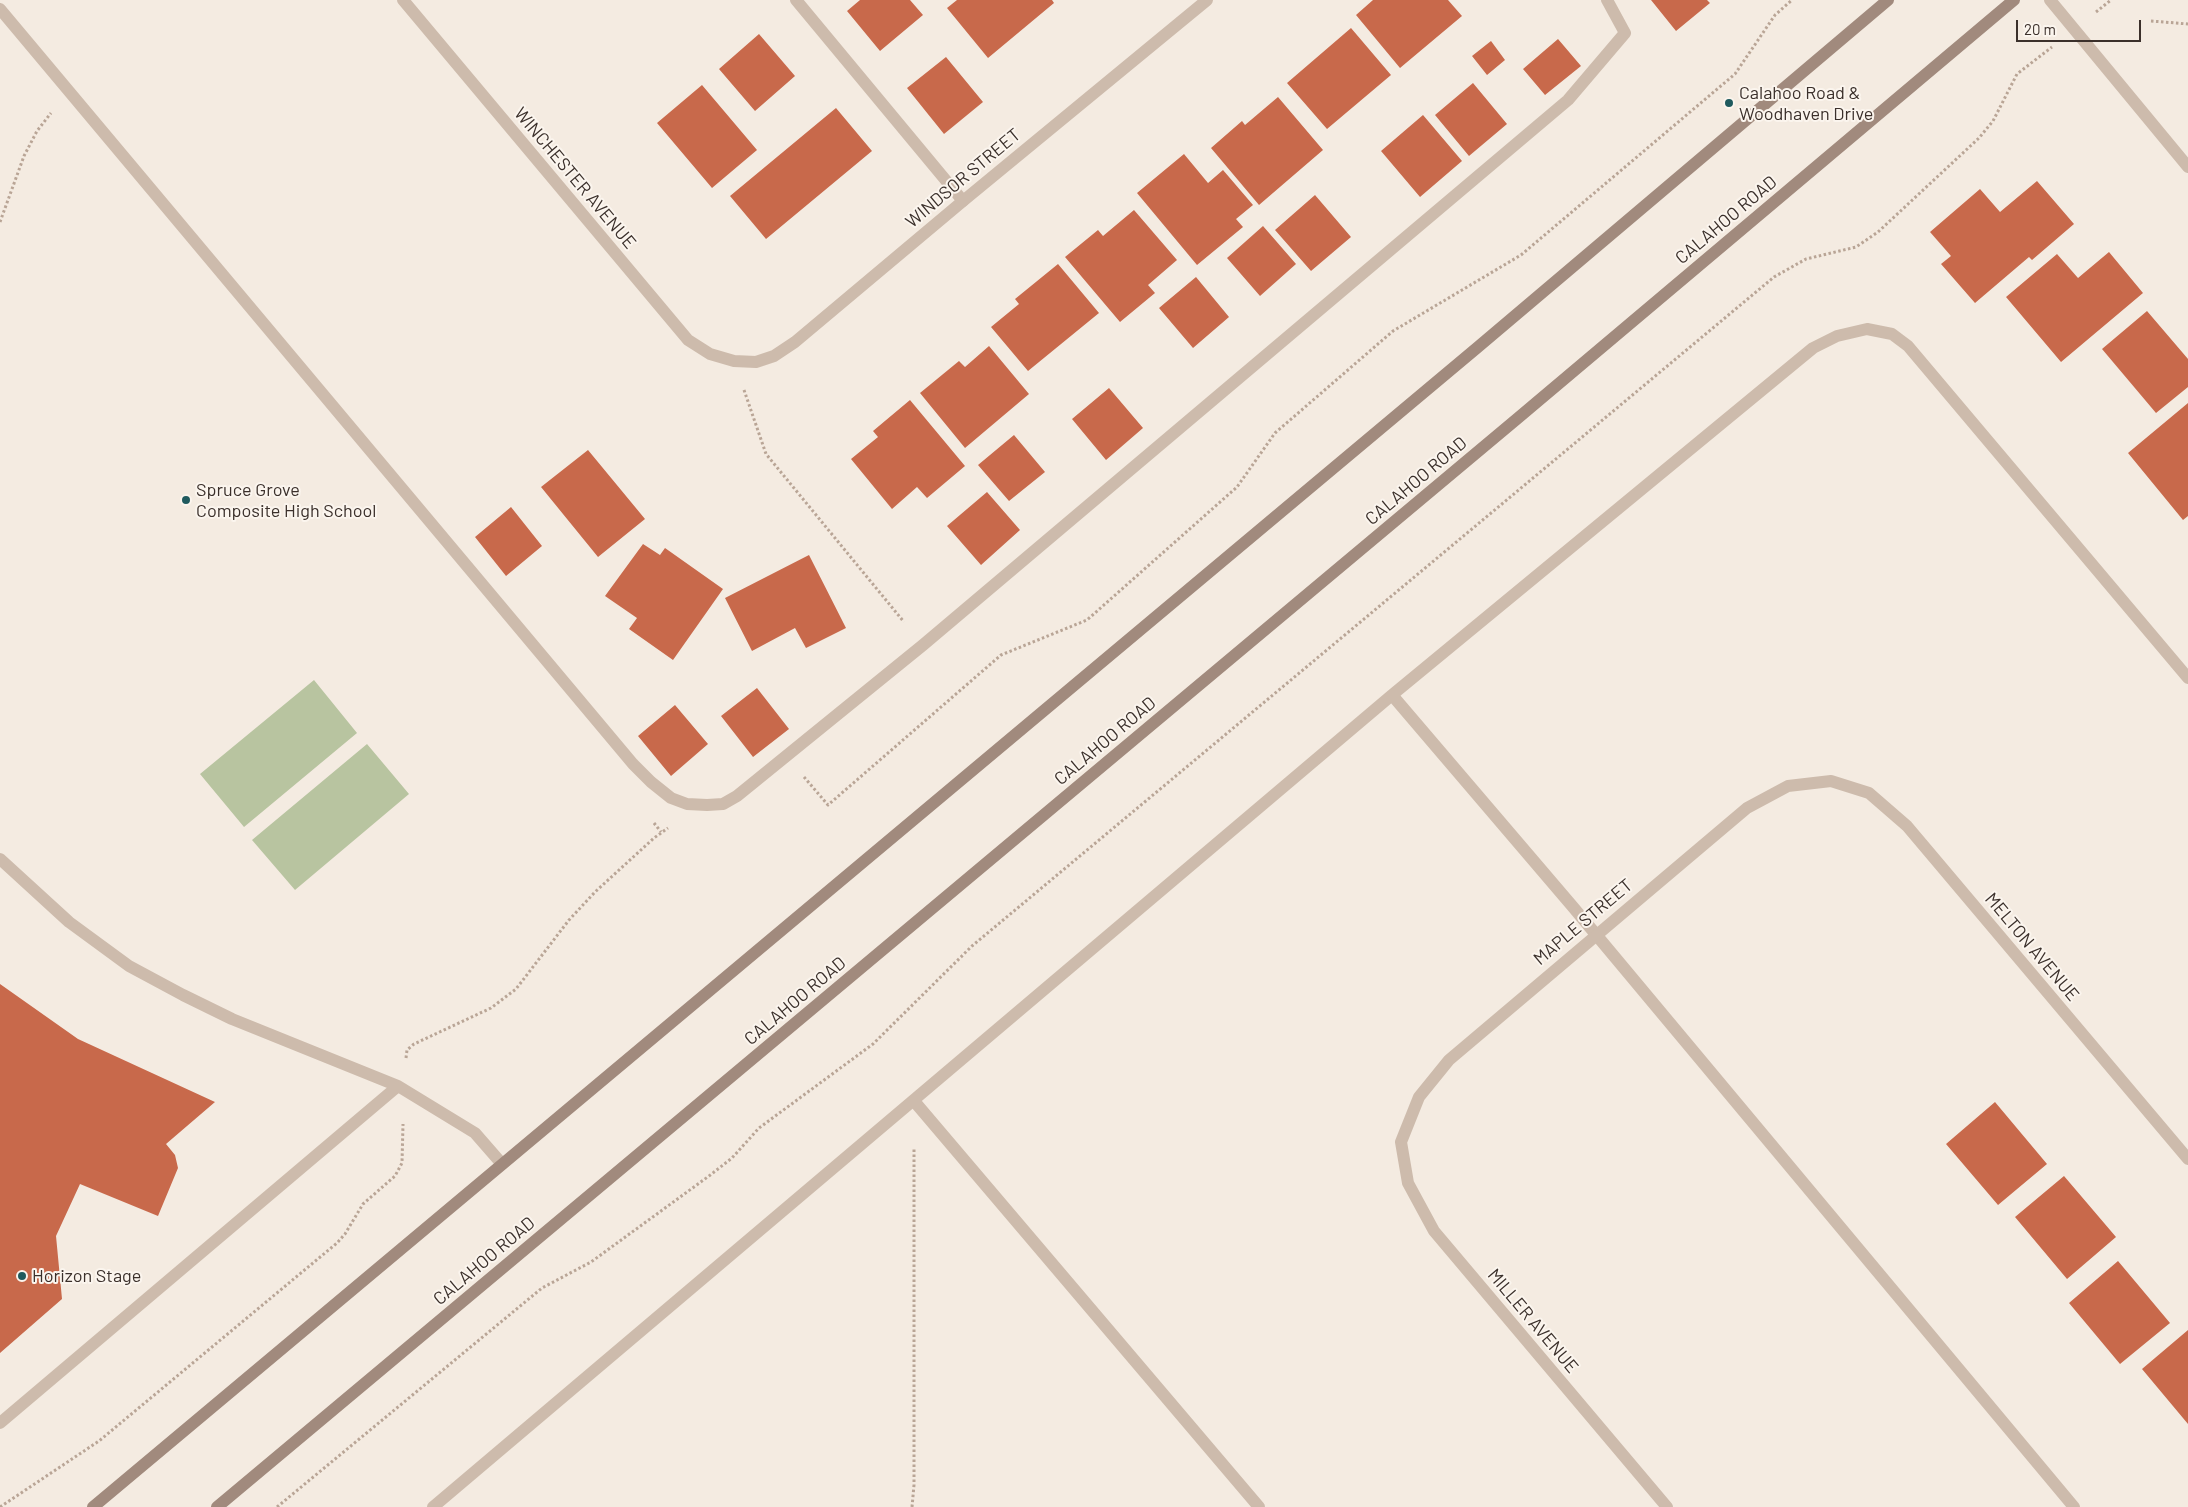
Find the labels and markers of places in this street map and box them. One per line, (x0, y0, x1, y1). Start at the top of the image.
place label: Calahoo Road & Woodhaven Drive (1739, 82, 1873, 125)
marker: Calahoo Road & Woodhaven Drive (1723, 97, 1735, 109)
place label: Spruce Grove Composite High School (196, 479, 376, 522)
marker: Spruce Grove Composite High School (180, 494, 192, 506)
place label: Horizon Stage (32, 1265, 141, 1287)
marker: Horizon Stage (16, 1270, 28, 1282)

